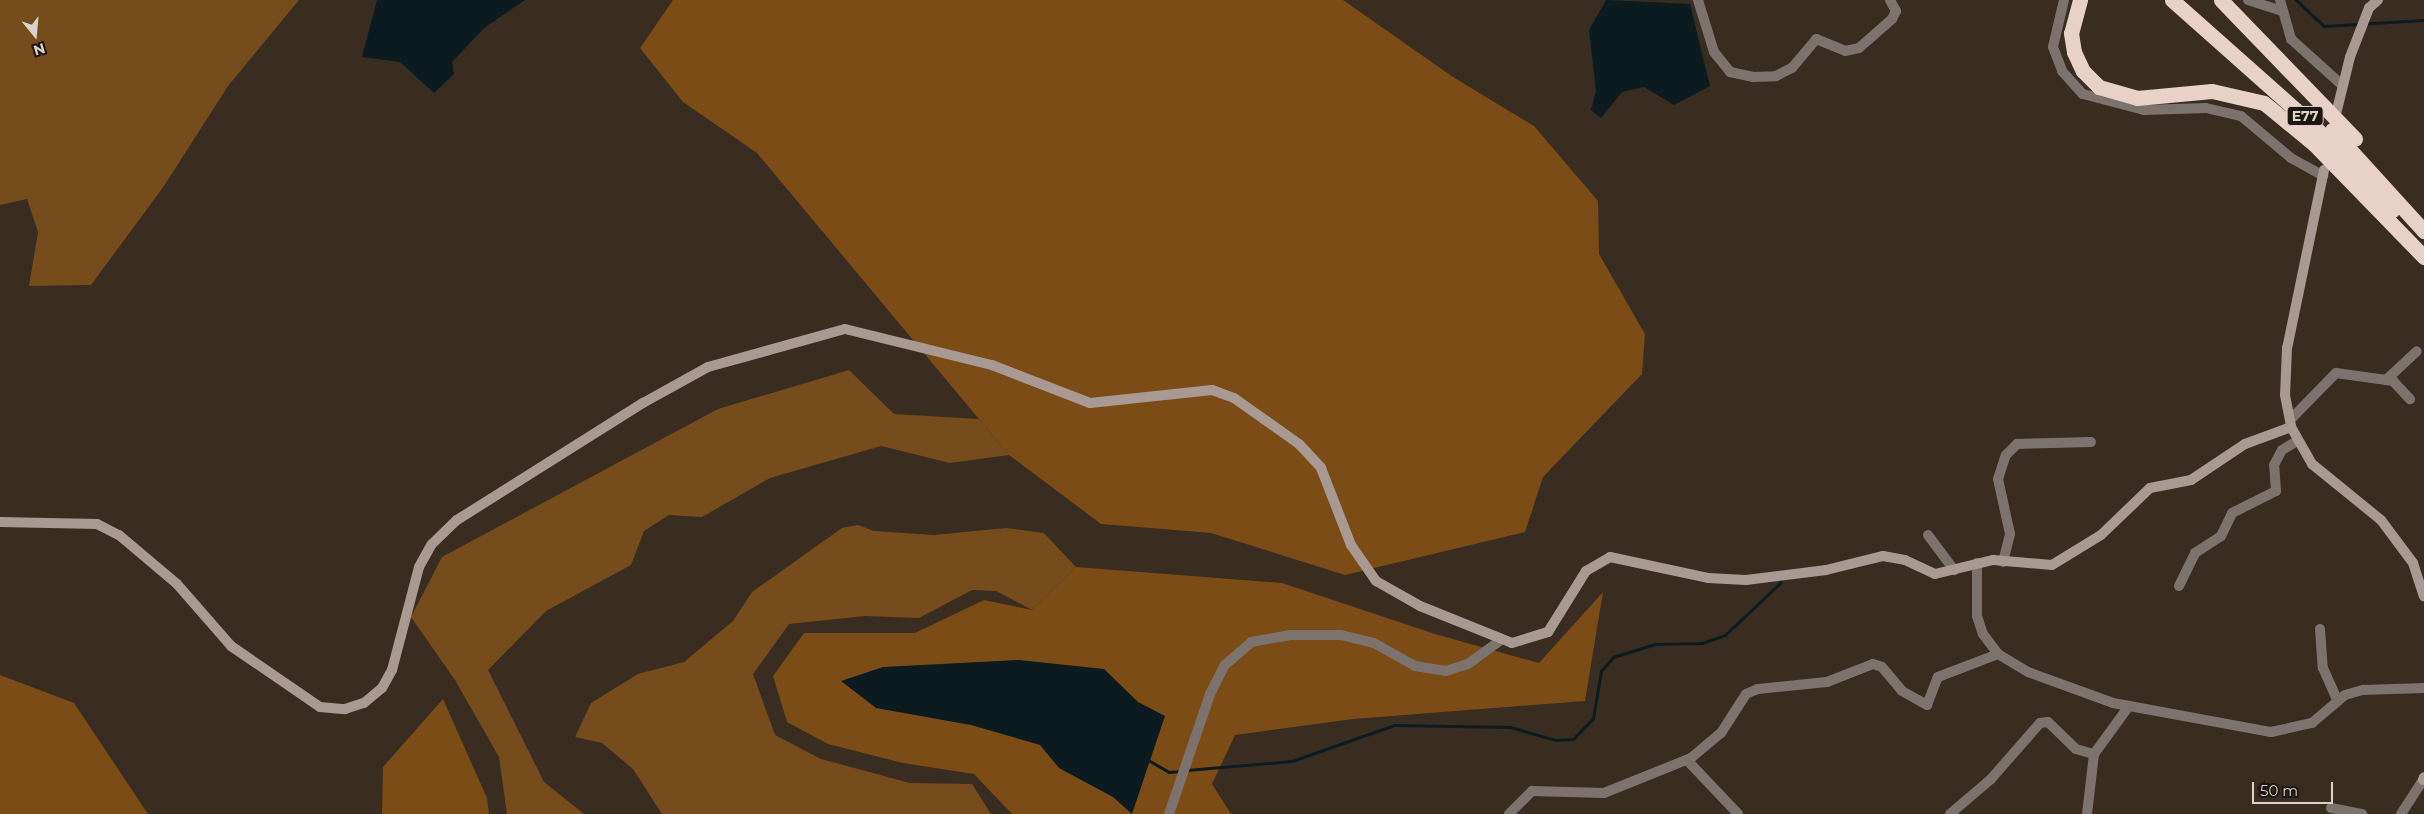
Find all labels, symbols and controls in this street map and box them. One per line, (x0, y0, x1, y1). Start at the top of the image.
north arrow (10, 10, 60, 60)
text: N (31, 39, 47, 60)
road number: E77 (2286, 104, 2324, 128)
scale bar (2254, 772, 2335, 804)
text: 50 m (2260, 781, 2298, 800)

